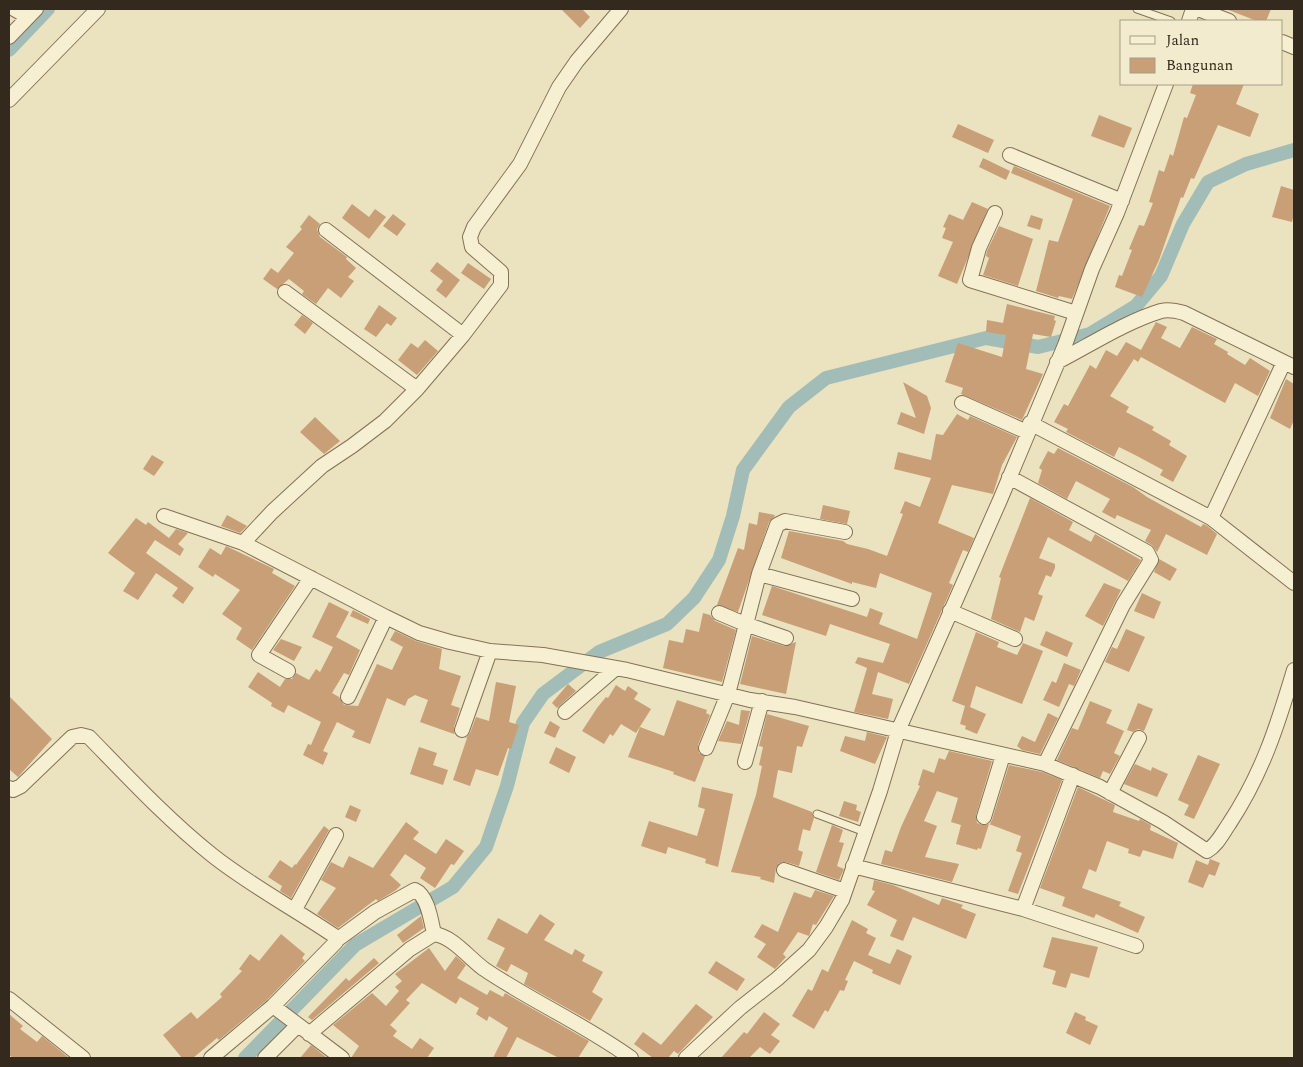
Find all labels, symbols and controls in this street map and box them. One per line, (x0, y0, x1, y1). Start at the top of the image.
legend (1120, 20, 1283, 85)
text: Jalan (1166, 29, 1199, 52)
text: Bangunan (1166, 54, 1233, 77)

